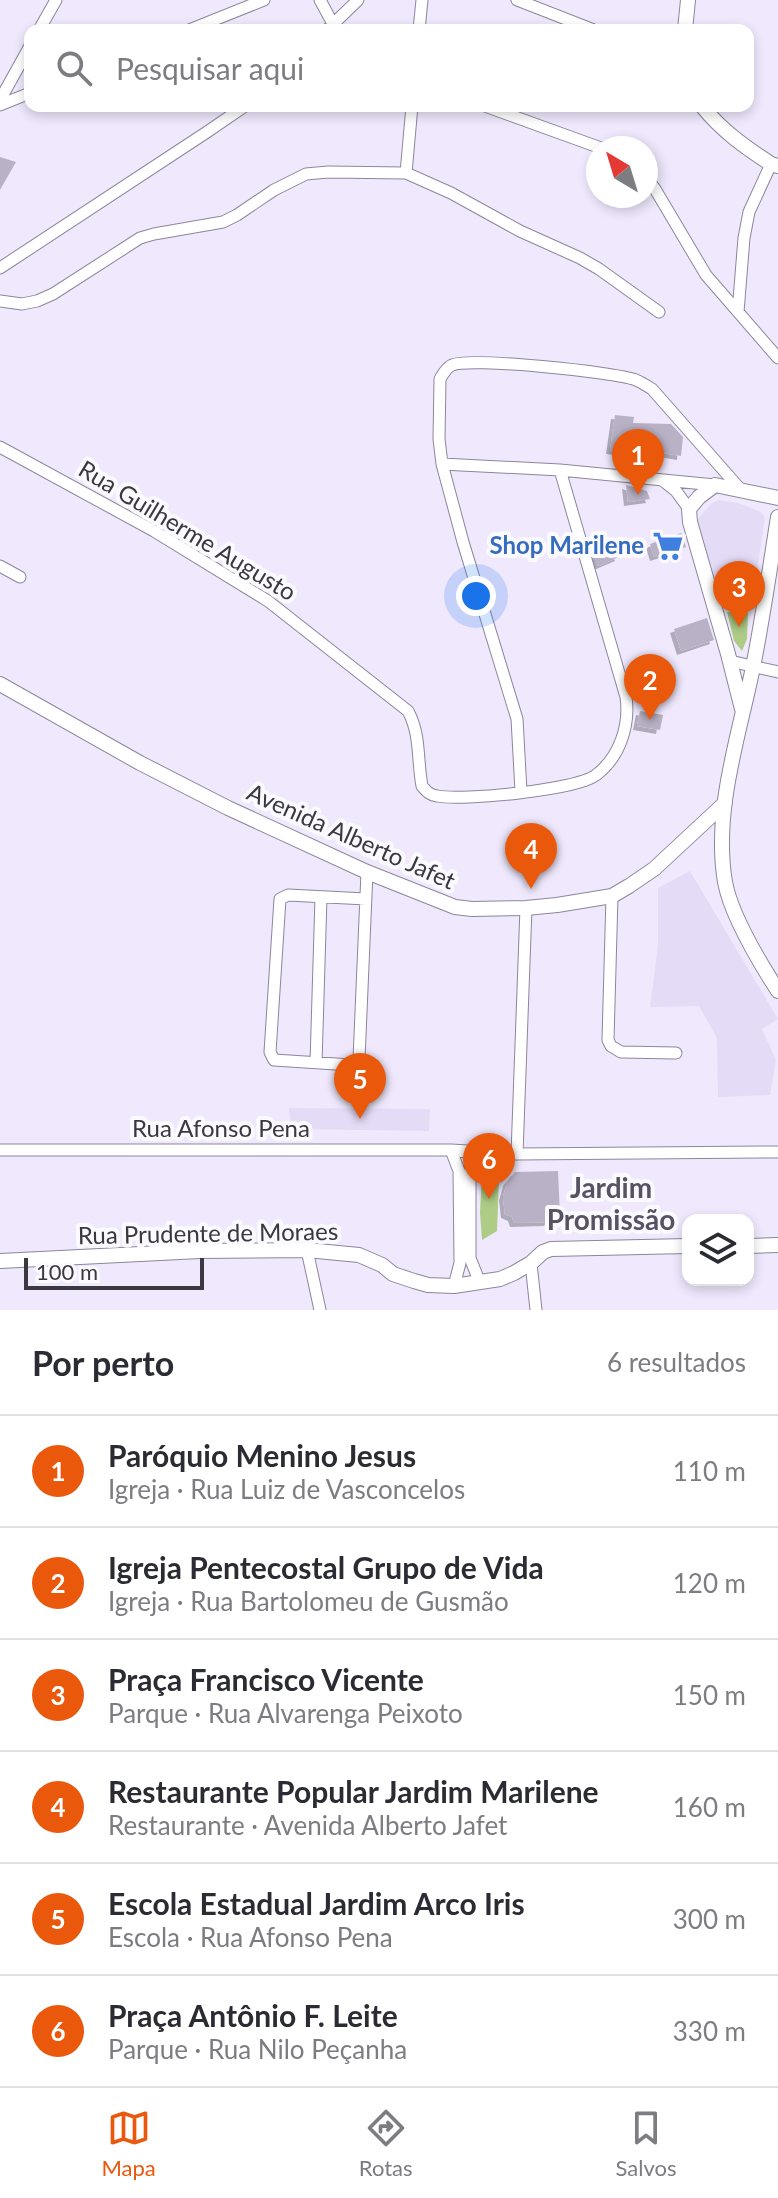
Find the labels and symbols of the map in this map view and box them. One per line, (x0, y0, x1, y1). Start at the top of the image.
north arrow (586, 136, 658, 208)
pin: 1 (612, 429, 664, 495)
street label: Rua Guilherme Augusto (74, 453, 302, 606)
supermarket icon: Shop Marilene (651, 529, 685, 563)
place label: Shop Marilene (489, 530, 644, 559)
pin: 3 (713, 561, 765, 627)
your location (456, 576, 496, 616)
pin: 2 (624, 654, 676, 720)
street label: Avenida Alberto Jafet (243, 777, 461, 895)
pin: 4 (505, 823, 557, 889)
pin: 5 (334, 1053, 386, 1119)
street label: Rua Afonso Pena (132, 1113, 310, 1142)
pin: 6 (463, 1133, 515, 1199)
district label: Jardim Promissão (547, 1170, 675, 1236)
street label: Rua Prudente de Moraes (78, 1216, 338, 1249)
scale bar (24, 1254, 204, 1290)

